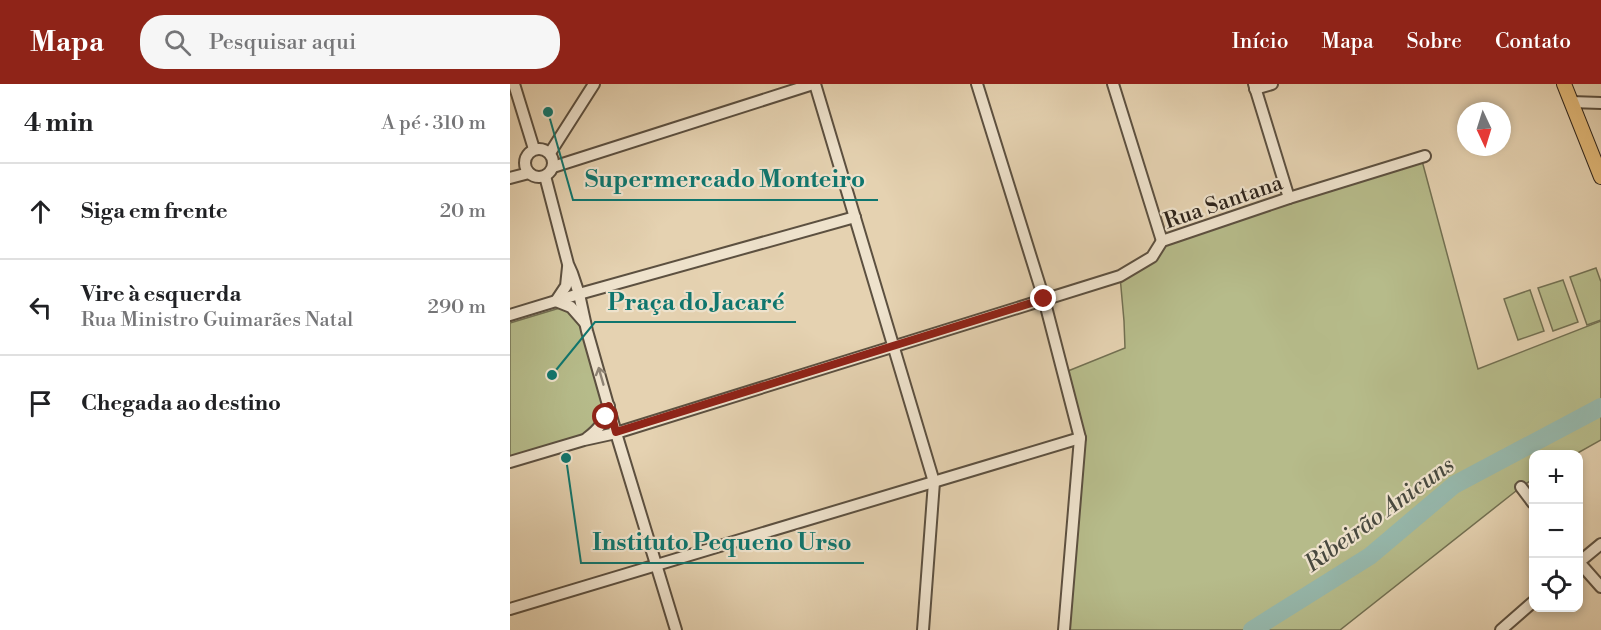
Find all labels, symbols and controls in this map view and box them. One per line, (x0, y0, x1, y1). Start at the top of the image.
search box (140, 15, 560, 69)
text: Mapa (30, 25, 104, 60)
icon: search (161, 26, 194, 59)
text: Pesquisar aqui (209, 29, 356, 56)
text: Início (1232, 29, 1289, 55)
text: Mapa (1322, 29, 1374, 55)
text: Sobre (1407, 29, 1462, 55)
text: Contato (1495, 29, 1571, 55)
north arrow (1457, 102, 1511, 156)
text: 4 min (24, 107, 94, 139)
text: A pé · 310 m (382, 111, 486, 136)
callout: Supermercado Monteiro (573, 158, 878, 200)
text: Supermercado Monteiro (585, 165, 865, 195)
street label: Rua Santana (1161, 169, 1287, 235)
icon: ahead (24, 195, 57, 228)
text: Siga em frente (81, 198, 228, 225)
text: 20 m (440, 199, 486, 224)
callout: Praça do Jacaré (595, 280, 796, 322)
text: Vire à esquerda (81, 281, 241, 308)
route end (1030, 285, 1056, 311)
text: Praça do Jacaré (607, 288, 785, 318)
icon: left (24, 291, 57, 324)
text: 290 m (428, 295, 486, 320)
text: Rua Ministro Guimarães Natal (81, 308, 353, 333)
one-way arrow (595, 367, 606, 386)
icon: arrive (24, 387, 57, 420)
text: Chegada ao destino (81, 390, 281, 417)
route start (592, 403, 618, 429)
water label: Ribeirão Anicuns (1298, 450, 1460, 580)
map controls (1529, 450, 1583, 612)
button: + (1529, 450, 1583, 504)
button: − (1529, 504, 1583, 558)
callout: Instituto Pequeno Urso (581, 521, 864, 563)
text: Instituto Pequeno Urso (592, 528, 852, 558)
button: locate (1529, 558, 1583, 612)

